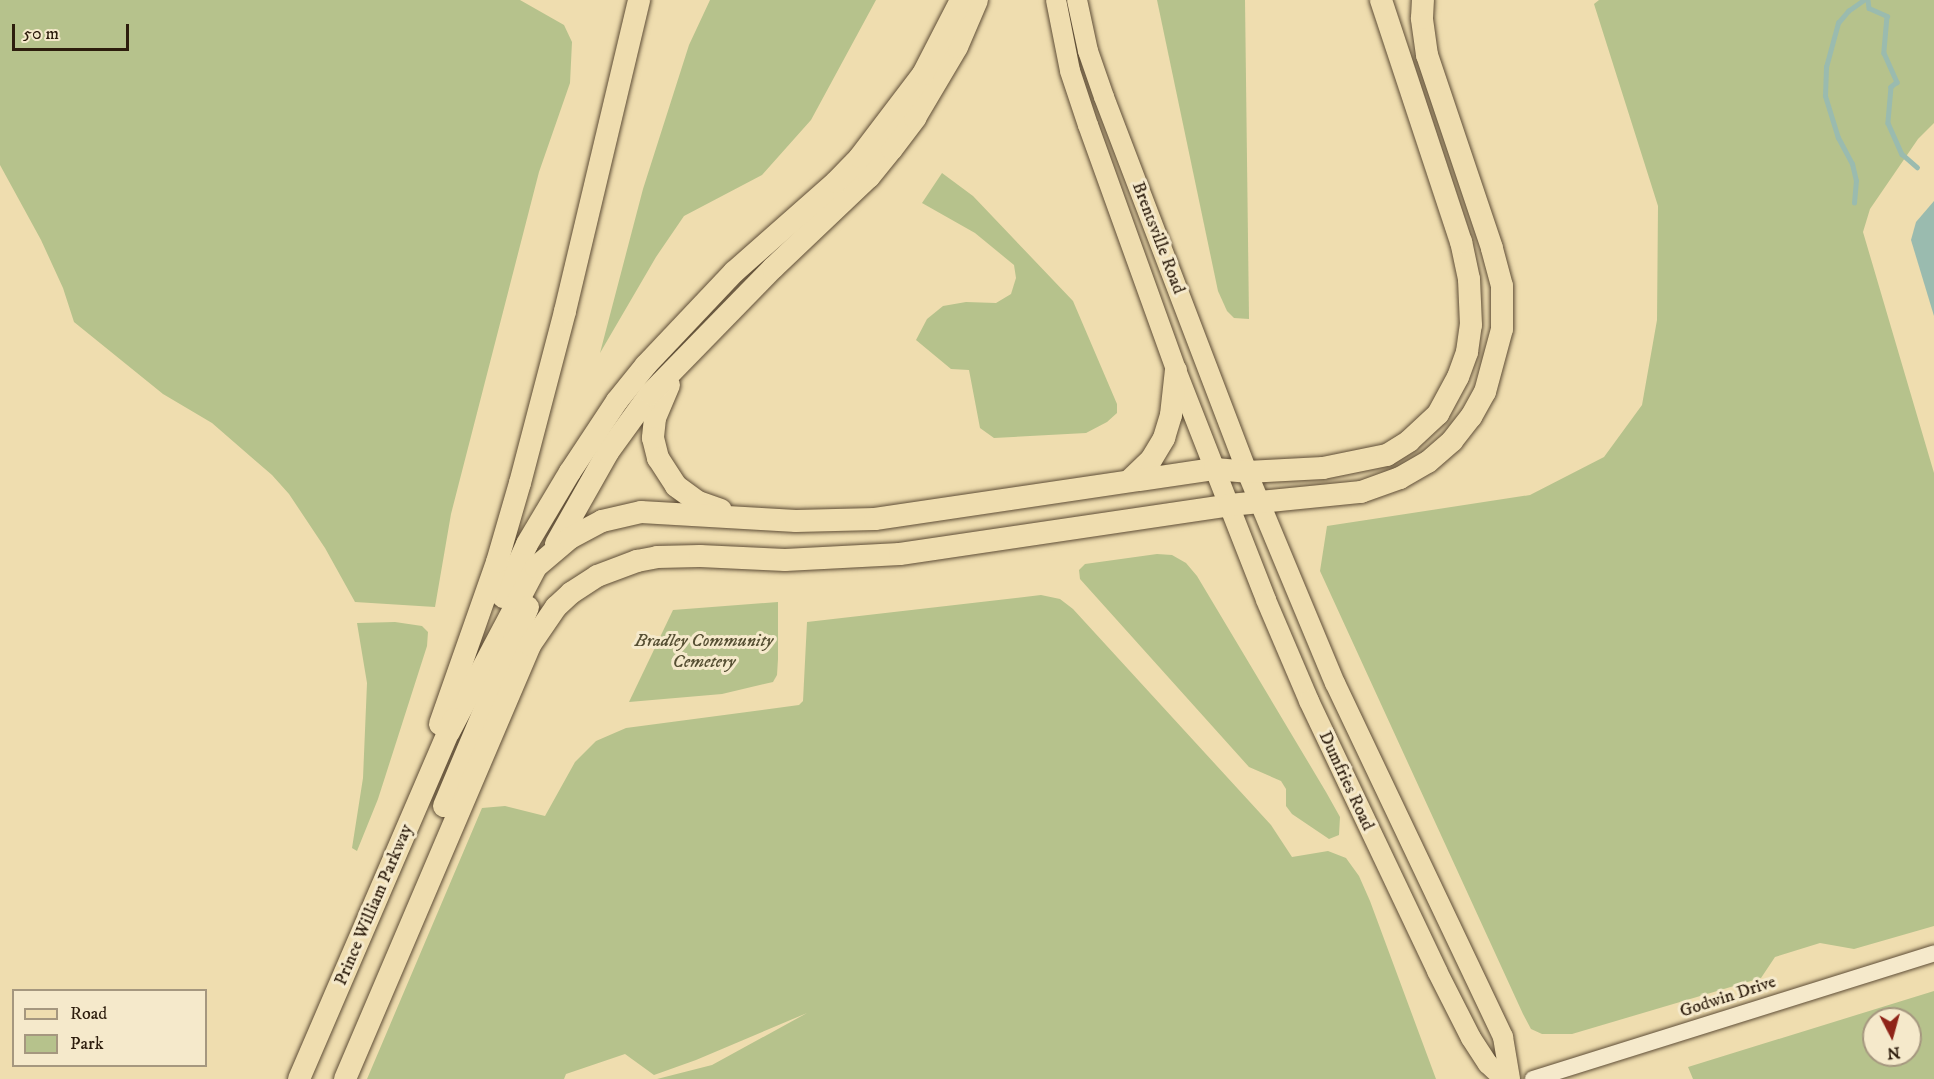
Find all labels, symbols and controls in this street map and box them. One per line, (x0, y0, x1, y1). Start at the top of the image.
scale bar (15, 12, 132, 50)
text: 50 m (23, 23, 59, 45)
street label: Brentsville Road (1127, 179, 1189, 297)
park label: Bradley Community Cemetery (635, 631, 773, 674)
street label: Dumfries Road (1314, 728, 1378, 834)
street label: Prince William Parkway (330, 821, 418, 989)
street label: Godwin Drive (1677, 971, 1779, 1023)
legend (12, 989, 207, 1067)
text: Road (70, 1003, 107, 1025)
north arrow (1862, 1007, 1922, 1067)
text: Park (70, 1033, 104, 1055)
text: N (1886, 1042, 1901, 1064)

